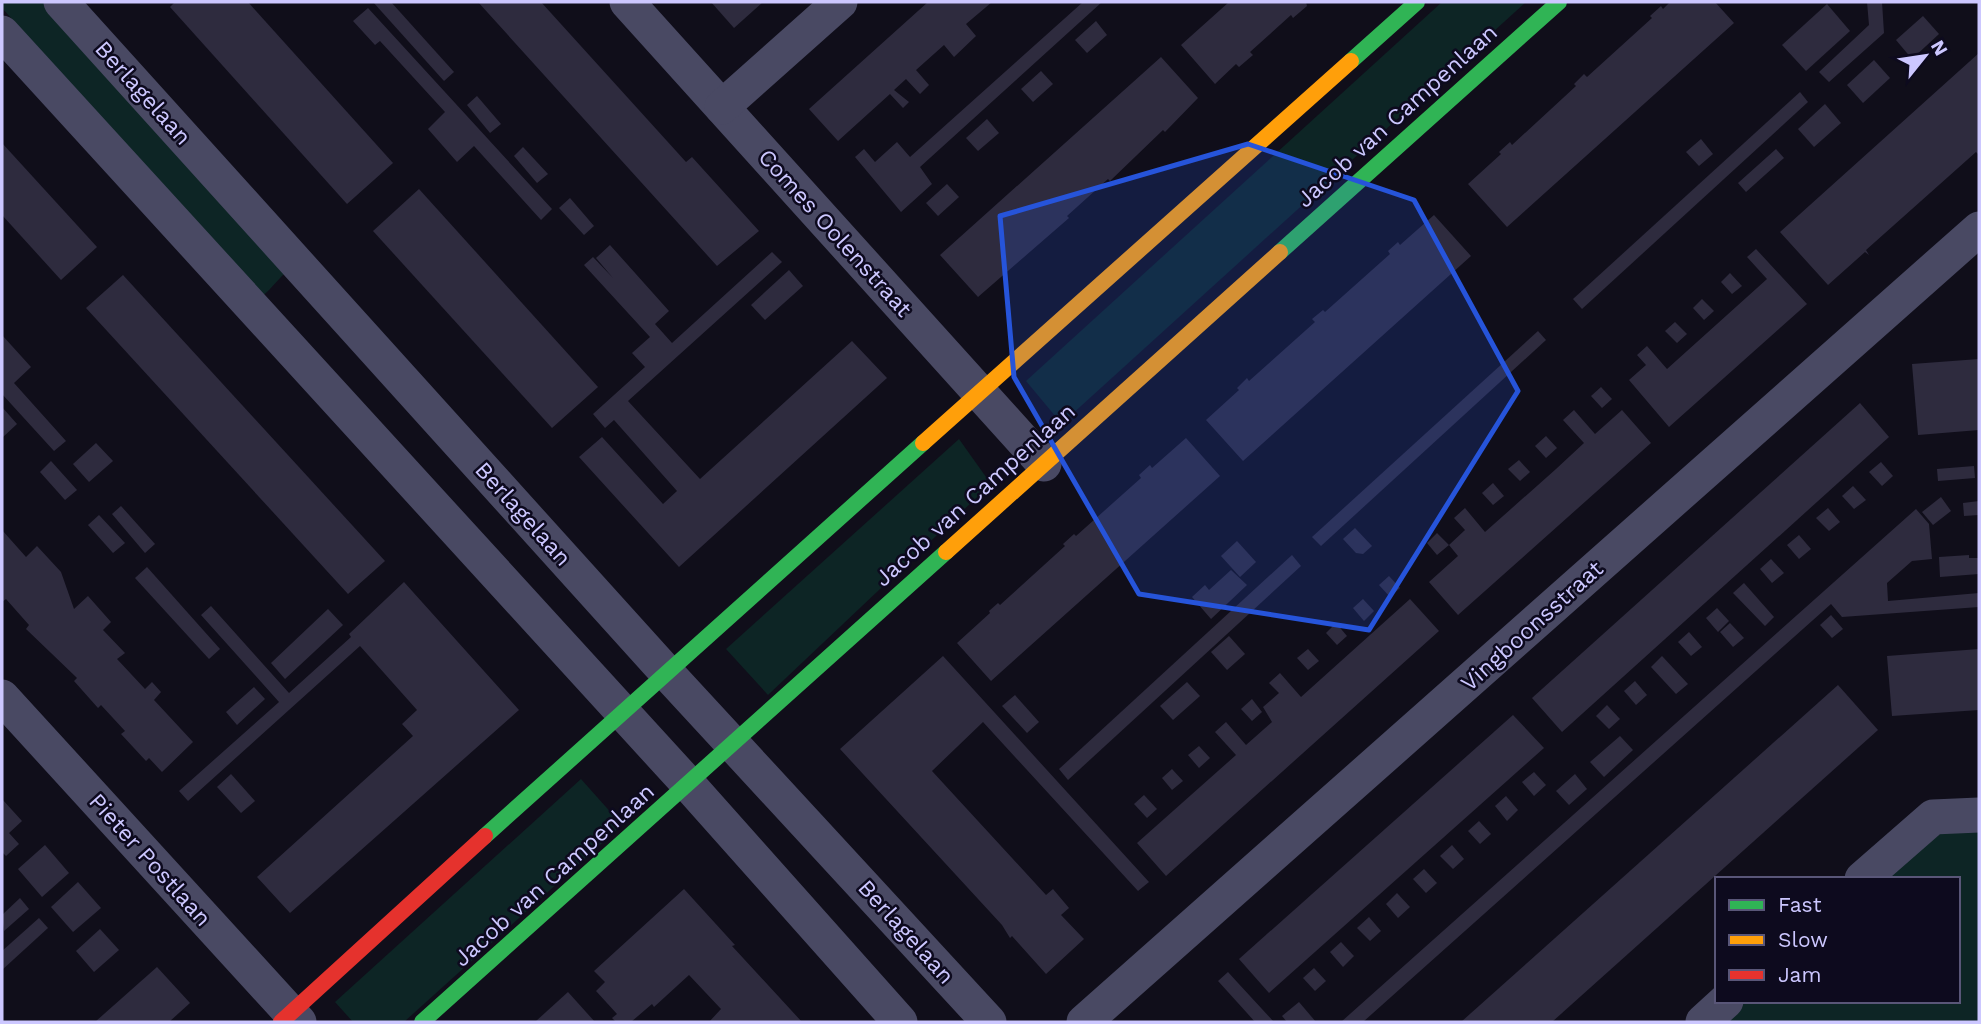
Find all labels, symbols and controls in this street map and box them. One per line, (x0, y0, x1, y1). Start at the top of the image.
street label: Jacob van Campenlaan (1291, 19, 1503, 213)
north arrow (1890, 21, 1960, 91)
street label: Berlagelaan (89, 35, 197, 151)
text: N (1926, 36, 1953, 60)
street label: Comes Oolenstraat (753, 144, 918, 323)
street label: Jacob van Campenlaan (869, 398, 1081, 592)
street label: Berlagelaan (469, 456, 577, 572)
street label: Vingboonsstraat (1455, 555, 1609, 697)
street label: Jacob van Campenlaan (448, 778, 660, 972)
street label: Pieter Postlaan (83, 788, 217, 932)
street label: Berlagelaan (852, 874, 960, 990)
legend (1715, 877, 1960, 1003)
text: Fast (1778, 892, 1822, 917)
text: Slow (1778, 927, 1828, 952)
text: Jam (1778, 962, 1821, 987)

